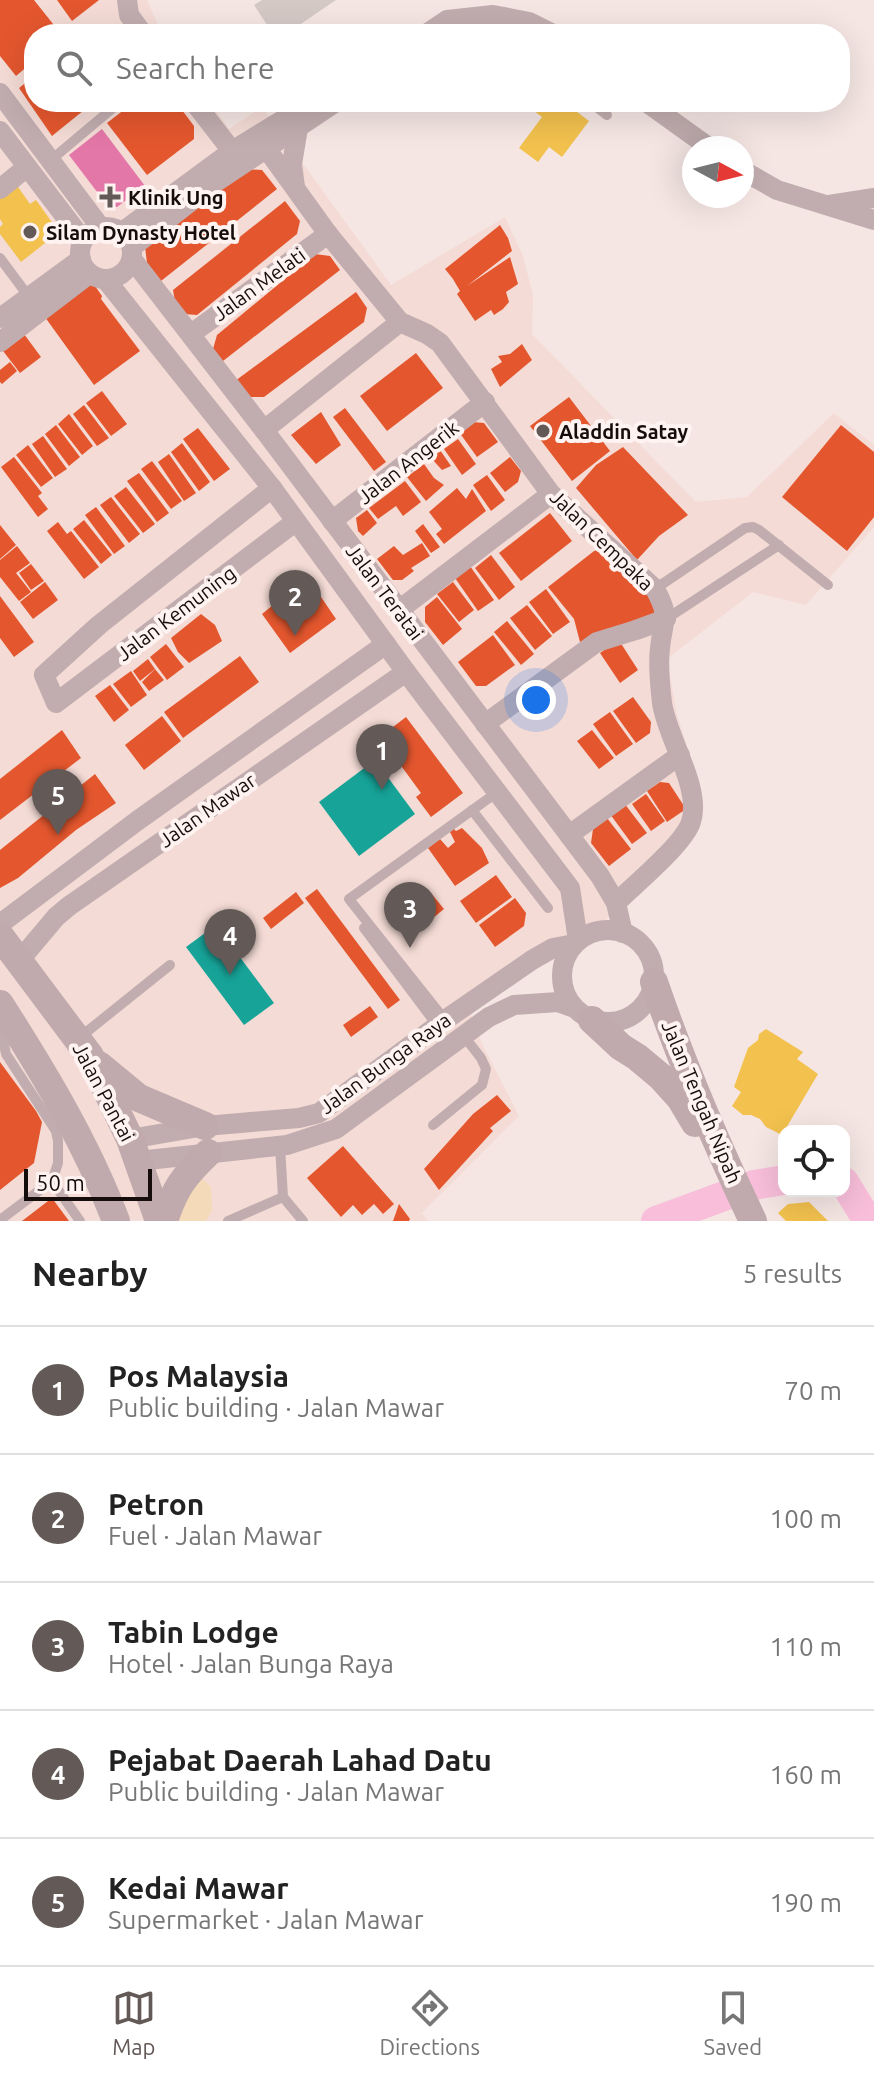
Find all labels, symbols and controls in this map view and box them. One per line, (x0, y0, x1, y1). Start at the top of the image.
search box (24, 24, 850, 112)
icon: search (52, 46, 96, 90)
text: Search here (116, 51, 275, 85)
north arrow (682, 136, 754, 208)
marker: Klinik Ung (99, 186, 121, 208)
place label: Klinik Ung (128, 186, 224, 209)
place label: Silam Dynasty Hotel (46, 221, 236, 244)
marker: Silam Dynasty Hotel (21, 223, 39, 241)
street label: Jalan Melati (208, 243, 310, 325)
street label: Jalan Angerik (353, 416, 463, 508)
place label: Aladdin Satay (559, 420, 689, 443)
marker: Aladdin Satay (534, 422, 552, 440)
street label: Jalan Cempaka (546, 485, 658, 595)
street label: Jalan Teratai (342, 540, 428, 644)
street label: Jalan Kemuning (112, 561, 240, 665)
pin: 2 (269, 570, 321, 636)
your location (516, 680, 556, 720)
pin: 1 (356, 724, 408, 790)
street label: Jalan Mawar (154, 768, 260, 852)
pin: 5 (32, 769, 84, 835)
pin: 3 (384, 882, 436, 948)
pin: 4 (204, 909, 256, 975)
street label: Jalan Bunga Raya (315, 1008, 455, 1118)
street label: Jalan Tengah Nipah (657, 1017, 747, 1187)
street label: Jalan Pantai (68, 1039, 140, 1145)
map controls (778, 1125, 850, 1197)
button: locate (778, 1125, 850, 1197)
scale bar (24, 1165, 152, 1201)
text: 50 m (36, 1170, 85, 1195)
text: Nearby (32, 1254, 147, 1292)
text: 5 results (743, 1259, 842, 1288)
text: Pos Malaysia (108, 1359, 289, 1393)
text: 1 (51, 1376, 65, 1405)
text: 70 m (784, 1376, 842, 1405)
text: Public building · Jalan Mawar (108, 1393, 444, 1422)
text: Petron (108, 1487, 204, 1521)
text: 2 (51, 1504, 65, 1533)
text: 100 m (770, 1504, 842, 1533)
text: Fuel · Jalan Mawar (108, 1521, 322, 1550)
text: Tabin Lodge (108, 1615, 279, 1649)
text: 3 (51, 1632, 65, 1661)
text: 110 m (770, 1632, 842, 1661)
text: Hotel · Jalan Bunga Raya (108, 1649, 394, 1678)
text: Pejabat Daerah Lahad Datu (108, 1743, 492, 1777)
text: 4 (51, 1760, 65, 1789)
text: 160 m (770, 1760, 842, 1789)
text: Public building · Jalan Mawar (108, 1777, 444, 1806)
text: Kedai Mawar (108, 1871, 289, 1905)
text: 5 (51, 1888, 65, 1917)
text: 190 m (770, 1888, 842, 1917)
text: Supermarket · Jalan Mawar (108, 1905, 424, 1934)
tab: Map (112, 1986, 156, 2059)
tab: Directions (379, 1986, 480, 2059)
tab: Saved (704, 1986, 762, 2059)

